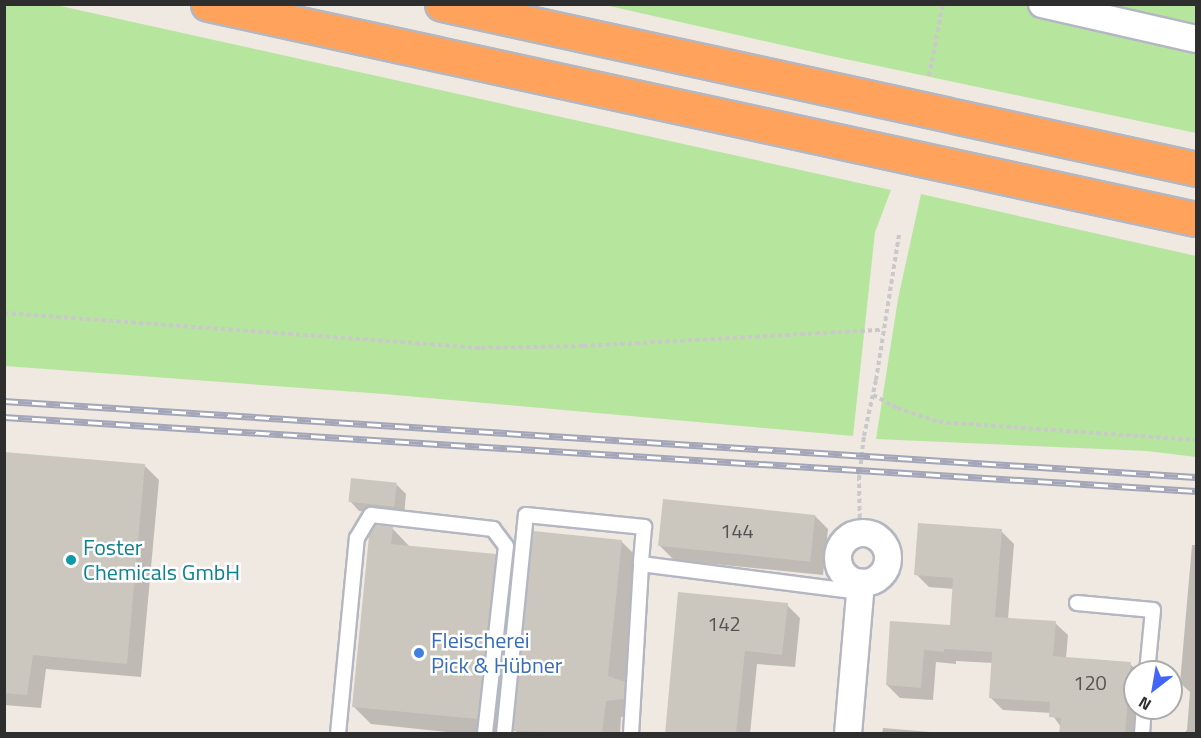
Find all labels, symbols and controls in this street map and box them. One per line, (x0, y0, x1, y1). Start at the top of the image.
house number: 144 (720, 518, 754, 542)
place label: Foster Chemicals GmbH (83, 534, 240, 586)
marker: Foster Chemicals GmbH (64, 553, 78, 567)
house number: 142 (707, 611, 741, 635)
place label: Fleischerei Pick & Hübner (431, 627, 562, 678)
marker: Fleischerei Pick & Hübner (412, 646, 426, 660)
north arrow (1123, 660, 1183, 720)
house number: 120 (1073, 670, 1107, 694)
text: N (1134, 691, 1156, 717)

